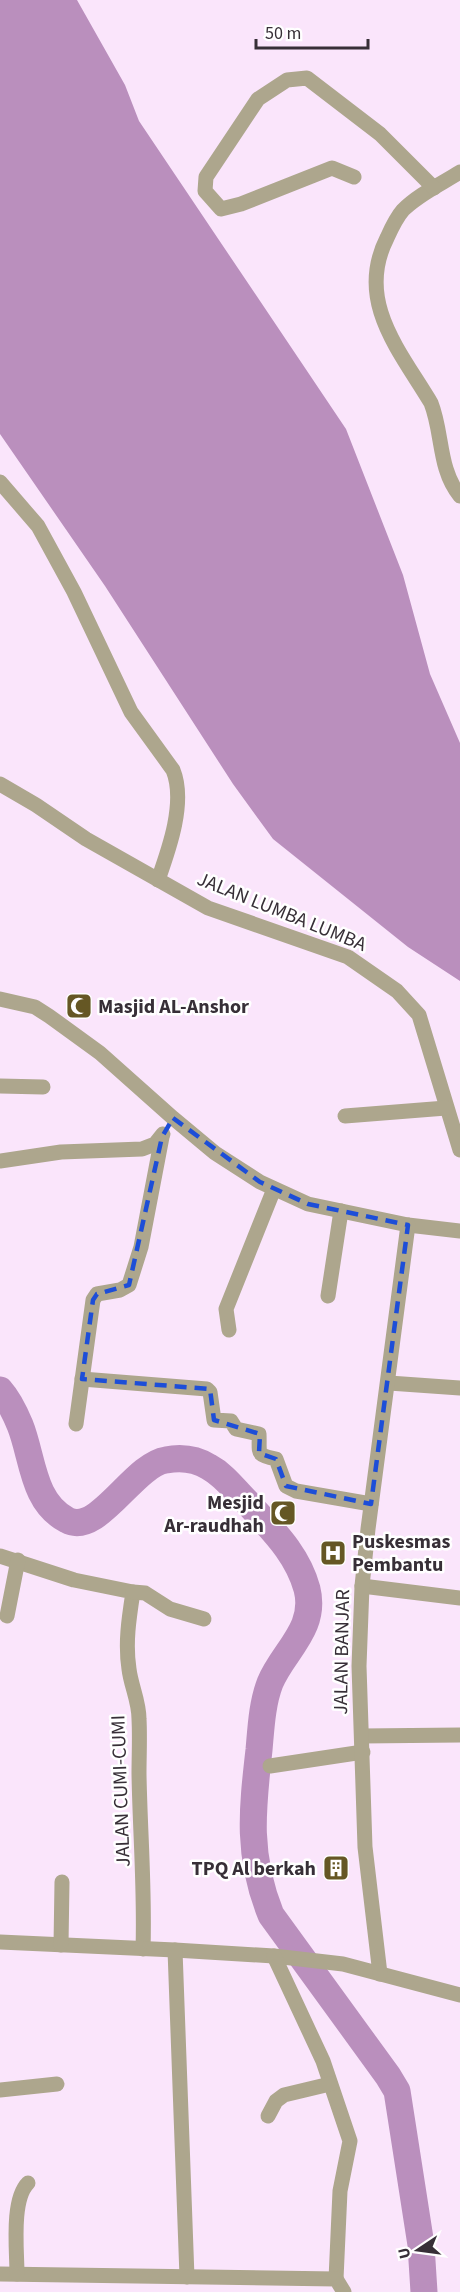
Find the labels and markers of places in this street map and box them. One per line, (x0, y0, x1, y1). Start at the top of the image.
mosque icon: Masjid AL-Anshor (64, 991, 94, 1021)
place label: Masjid AL-Anshor (98, 993, 249, 1021)
place label: Mesjid Ar-raudhah (163, 1489, 264, 1540)
mosque icon: Mesjid Ar-raudhah (268, 1498, 298, 1528)
place label: Puskesmas Pembantu (352, 1528, 450, 1579)
hospital icon: Puskesmas Pembantu (318, 1538, 348, 1568)
building icon: TPQ Al berkah (321, 1853, 351, 1883)
place label: TPQ Al berkah (192, 1855, 316, 1883)

